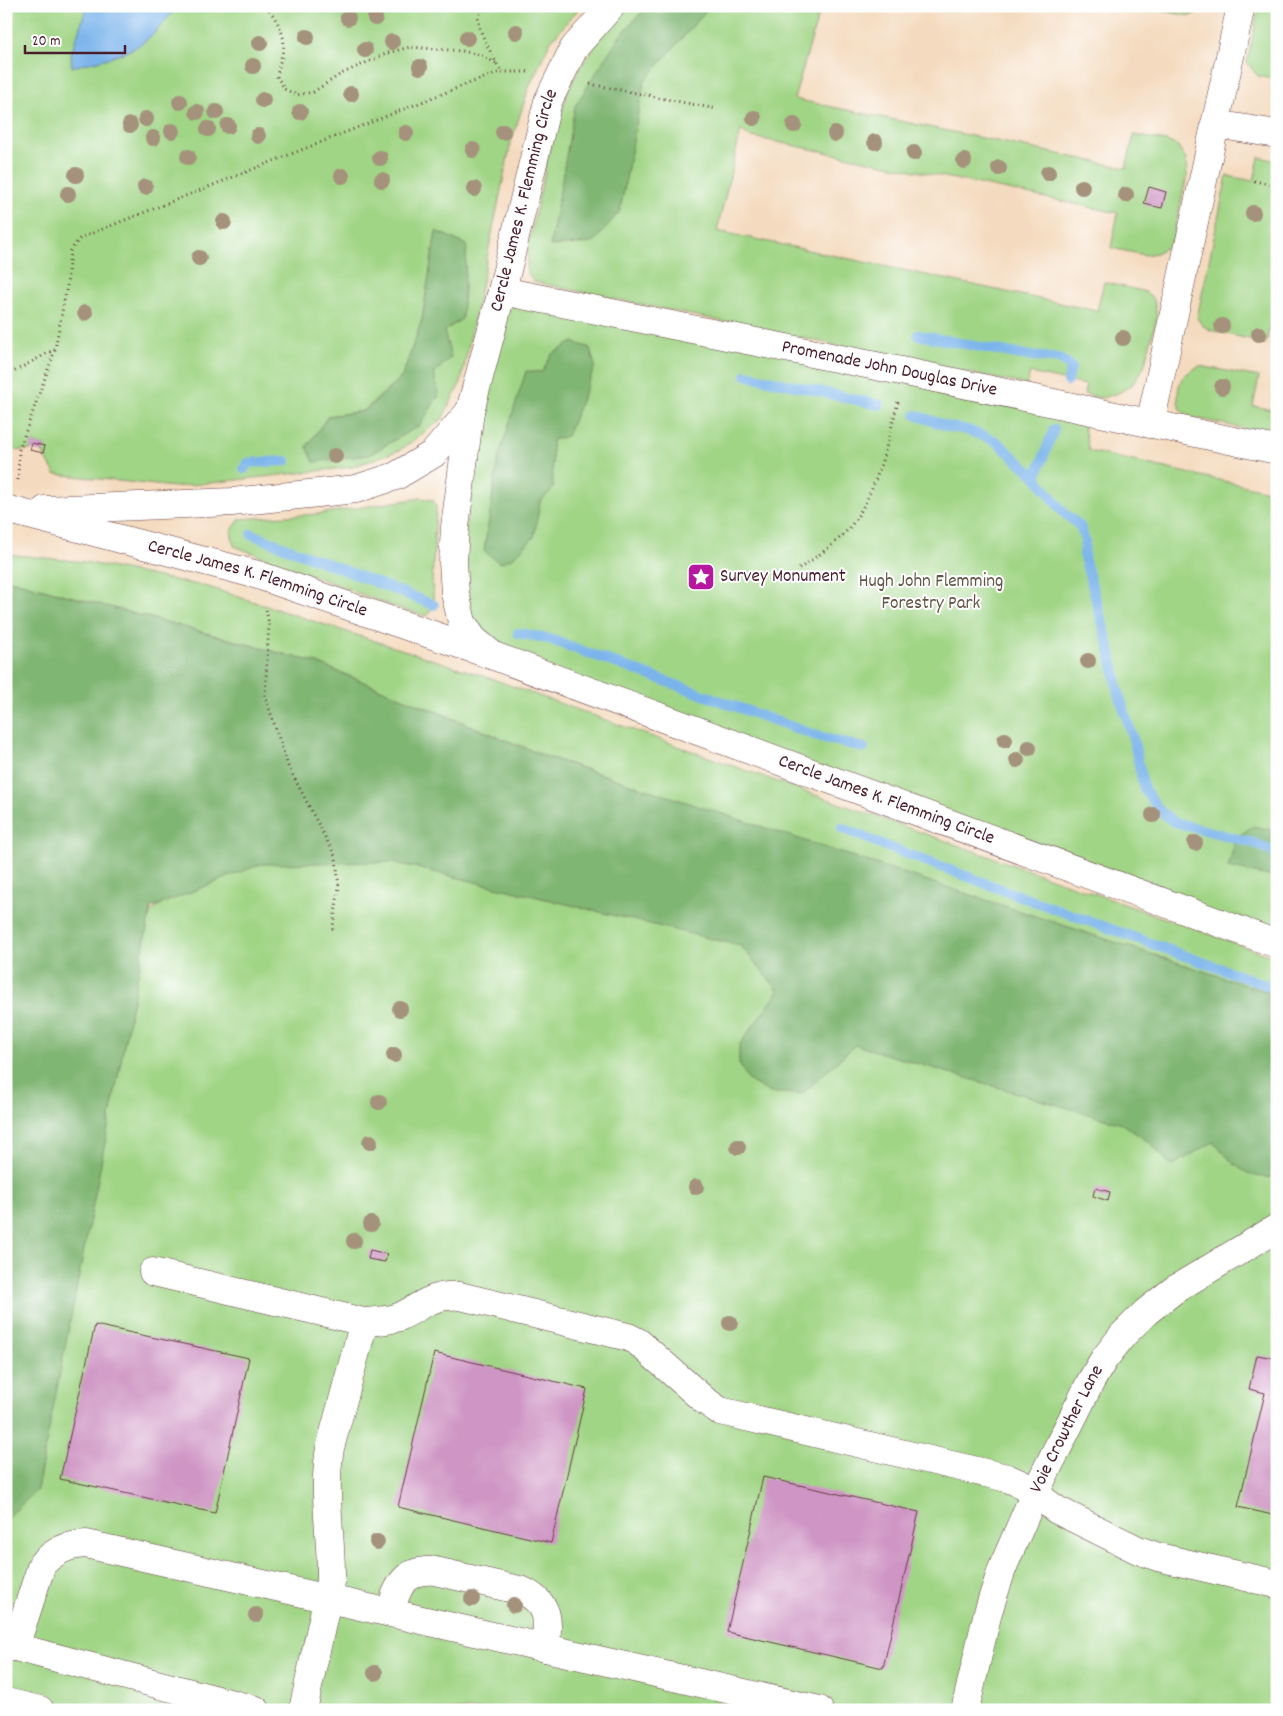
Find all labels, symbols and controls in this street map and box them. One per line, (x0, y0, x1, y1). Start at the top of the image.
scale bar (25, 22, 125, 54)
text: 20 m (32, 31, 60, 53)
street label: Cercle James K. Flemming Circle (484, 84, 565, 315)
street label: Promenade John Douglas Drive (779, 334, 1000, 404)
street label: Cercle James K. Flemming Circle (144, 533, 371, 625)
place icon: Survey Monument (686, 562, 716, 592)
place label: Survey Monument (720, 564, 846, 591)
park label: Hugh John Flemming Forestry Park (859, 569, 1003, 618)
street label: Cercle James K. Flemming Circle (774, 748, 998, 852)
street label: Voie Crowther Lane (1023, 1360, 1111, 1498)

